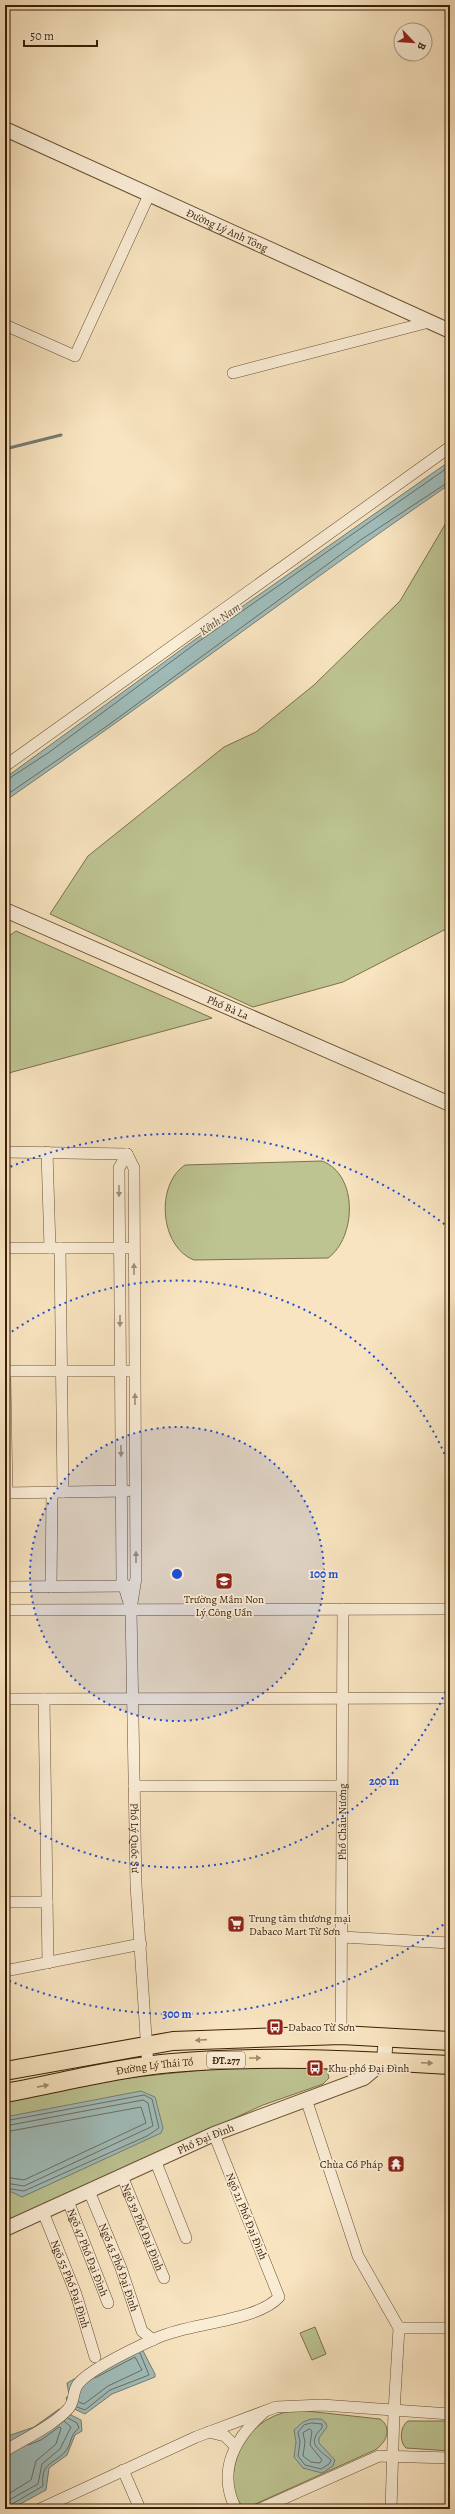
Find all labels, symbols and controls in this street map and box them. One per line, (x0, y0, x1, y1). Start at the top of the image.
scale bar (24, 22, 97, 48)
north arrow (393, 22, 433, 62)
text: 50 m (30, 28, 54, 44)
text: B (413, 40, 430, 52)
street label: Đường Lý Anh Tông (184, 205, 271, 256)
water label: Kênh Nam (196, 599, 244, 639)
street label: Phố Bà La (204, 992, 252, 1024)
one-way arrow (116, 1185, 123, 1197)
one-way arrow (131, 1262, 137, 1275)
one-way arrow (117, 1315, 123, 1328)
one-way arrow (132, 1392, 138, 1405)
one-way arrow (118, 1445, 124, 1458)
one-way arrow (133, 1550, 139, 1563)
text: 100 m (310, 1566, 338, 1582)
centre of rings (170, 1567, 184, 1581)
school or university icon: Trường Mầm Non Lý Công Uẩn (214, 1571, 234, 1591)
place label: Trường Mầm Non Lý Công Uẩn (184, 1592, 264, 1620)
text: 200 m (369, 1773, 399, 1789)
street label: Phố Châu Nương (335, 1783, 350, 1860)
street label: Phố Lý Quốc Sư (127, 1803, 143, 1873)
place label: Trung tâm thương mại Dabaco Mart Từ Sơn (249, 1911, 351, 1939)
supermarket icon: Trung tâm thương mại Dabaco Mart Từ Sơn (226, 1914, 246, 1934)
text: 300 m (162, 2006, 192, 2022)
bus stop icon: Dabaco Từ Sơn (265, 2017, 285, 2037)
place label: Dabaco Từ Sơn (288, 2020, 355, 2035)
one-way arrow (195, 2036, 207, 2043)
road number: ĐT.277 (207, 2052, 245, 2068)
street label: Đường Lý Thái Tổ (115, 2054, 194, 2079)
one-way arrow (249, 2055, 262, 2061)
bus stop icon: Khu phố Đại Đình (305, 2058, 325, 2078)
one-way arrow (421, 2060, 433, 2067)
place label: Khu phố Đại Đình (328, 2061, 409, 2076)
one-way arrow (37, 2082, 49, 2088)
street label: Phố Đại Đình (175, 2120, 236, 2158)
temple icon: Chùa Cổ Pháp (386, 2154, 406, 2174)
place label: Chùa Cổ Pháp (320, 2157, 383, 2172)
street label: Ngõ 21 Phố Đại Đình (222, 2170, 271, 2262)
street label: Ngõ 39 Phố Đại Đình (118, 2181, 167, 2273)
street label: Ngõ 47 Phố Đại Đình (64, 2206, 112, 2299)
street label: Ngõ 45 Phố Đại Đình (95, 2221, 142, 2314)
street label: Ngõ 55 Phố Đại Đình (47, 2238, 93, 2330)

